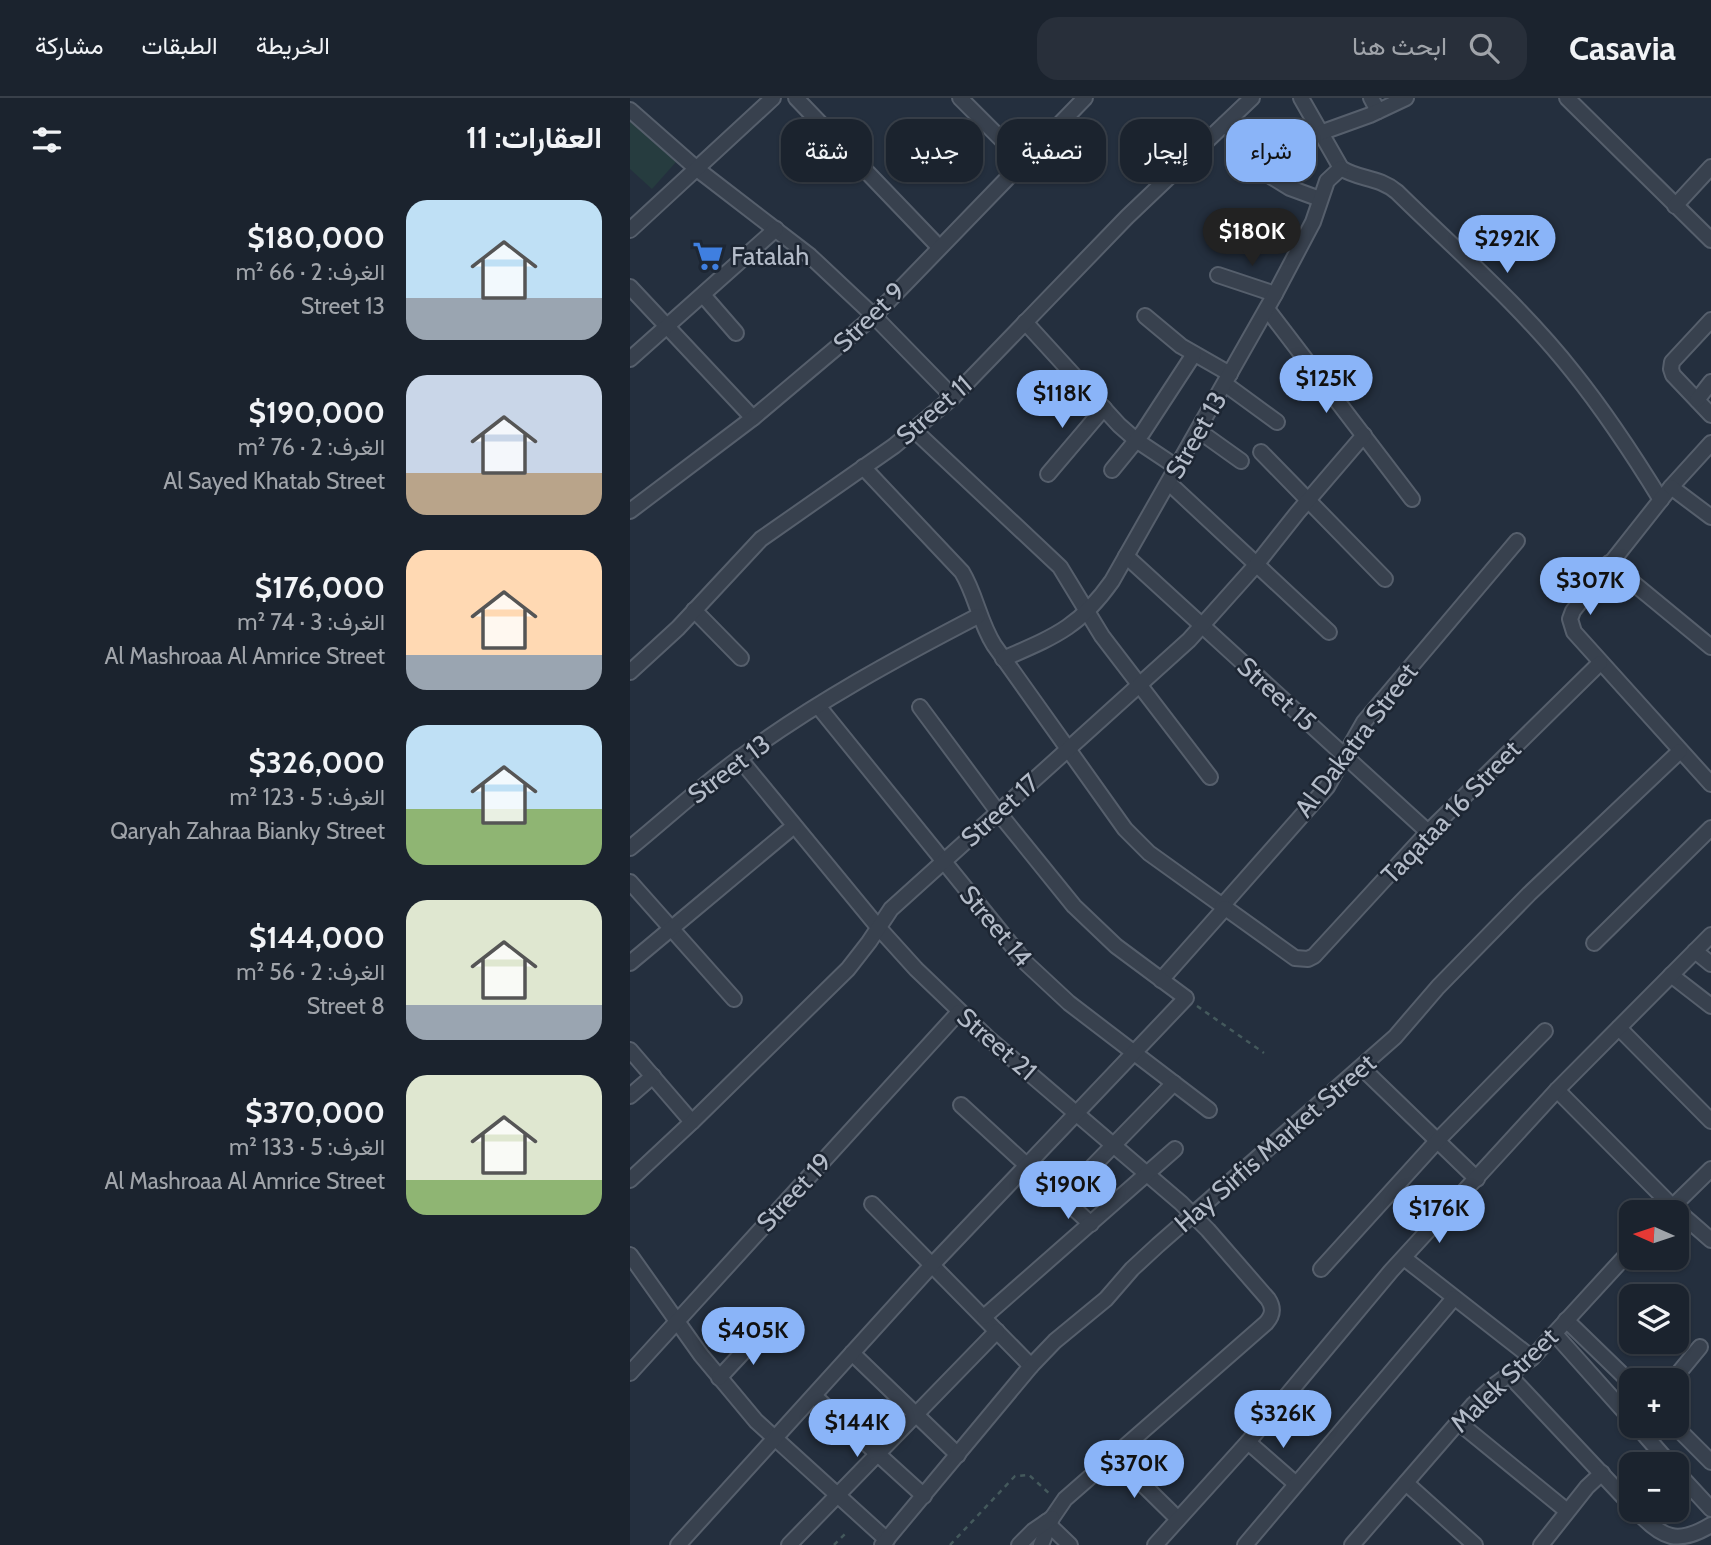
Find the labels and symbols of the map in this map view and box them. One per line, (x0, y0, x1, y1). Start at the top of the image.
pin: $180K (1203, 208, 1301, 268)
pin: $292K (1458, 216, 1556, 275)
supermarket icon: Fatalah (691, 239, 725, 273)
place label: Fatalah (731, 240, 809, 272)
street label: Street 9 (826, 275, 912, 359)
pin: $125K (1277, 356, 1375, 415)
street label: Street 11 (890, 369, 978, 451)
pin: $118K (1013, 370, 1111, 430)
street label: Street 13 (1158, 386, 1234, 484)
pin: $307K (1541, 558, 1639, 617)
street label: Street 15 (1231, 650, 1323, 738)
street label: Al Dakatra Street (1288, 656, 1424, 823)
street label: Street 13 (681, 728, 777, 810)
street label: Taqataa 16 Street (1375, 733, 1528, 890)
street label: Street 17 (954, 767, 1046, 853)
street label: Street 14 (953, 879, 1039, 973)
street label: Street 21 (951, 1001, 1043, 1087)
street label: Hay Sirfis Market Street (1168, 1047, 1382, 1239)
street label: Street 19 (750, 1146, 838, 1238)
pin: $190K (1019, 1162, 1117, 1221)
pin: $176K (1390, 1186, 1488, 1245)
north arrow (1619, 1200, 1689, 1270)
pin: $405K (704, 1308, 802, 1367)
street label: Malek Street (1444, 1321, 1565, 1439)
pin: $326K (1234, 1390, 1332, 1450)
pin: $144K (808, 1400, 906, 1459)
pin: $370K (1085, 1440, 1183, 1500)

